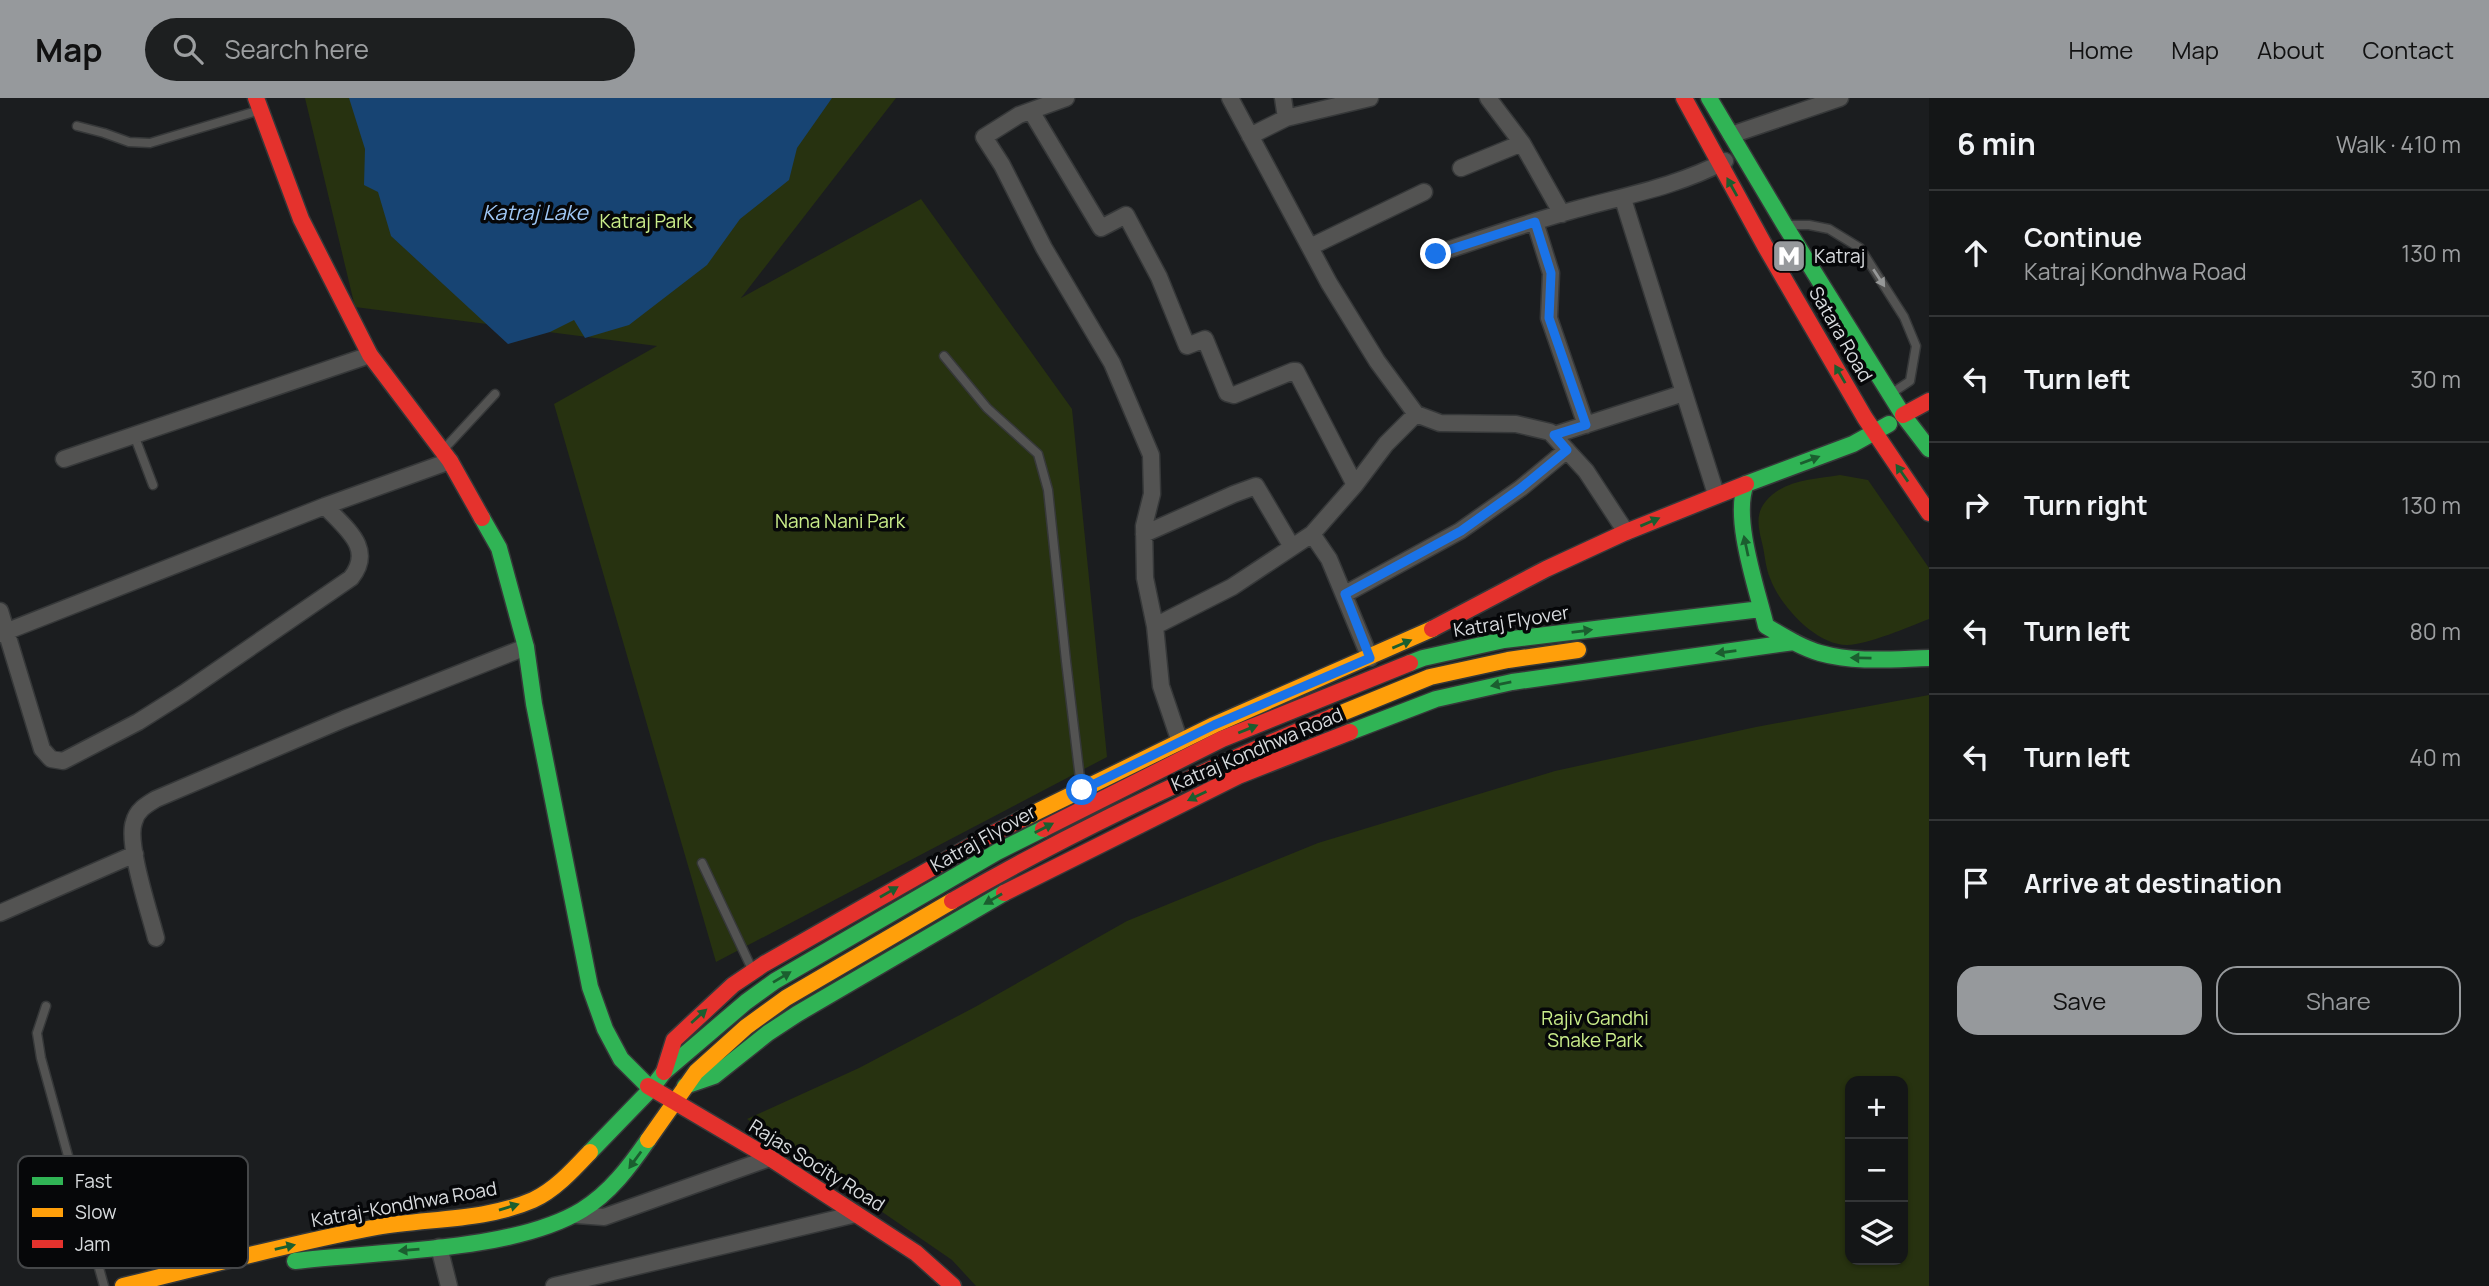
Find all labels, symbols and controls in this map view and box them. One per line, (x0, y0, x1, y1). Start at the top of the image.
search box (145, 18, 635, 81)
text: Map (35, 27, 103, 72)
icon: search (169, 30, 207, 68)
text: Search here (225, 31, 369, 67)
text: Home (2068, 33, 2133, 66)
text: Map (2171, 33, 2219, 66)
text: About (2257, 33, 2325, 66)
text: Contact (2363, 33, 2454, 66)
text: 6 min (1957, 123, 2036, 164)
text: Walk · 410 m (2336, 128, 2461, 160)
one-way arrow (1726, 177, 1738, 196)
water label: Katraj Lake (482, 198, 590, 226)
park label: Katraj Park (600, 208, 693, 234)
text: Continue (2024, 219, 2142, 255)
icon: ahead (1957, 234, 1995, 272)
metro station icon: Katraj (1770, 237, 1808, 275)
text: 130 m (2401, 237, 2461, 269)
route end (1420, 238, 1451, 269)
place label: Katraj (1814, 243, 1865, 269)
text: Katraj Kondhwa Road (2024, 255, 2247, 287)
one-way arrow (1873, 268, 1886, 287)
street label: Satara Road (1803, 281, 1879, 387)
icon: left (1957, 360, 1995, 398)
text: Turn left (2024, 361, 2131, 397)
text: 30 m (2410, 363, 2461, 395)
one-way arrow (1834, 365, 1846, 384)
one-way arrow (1800, 454, 1821, 465)
one-way arrow (1895, 464, 1909, 482)
icon: right (1957, 486, 1995, 524)
text: Turn right (2024, 487, 2148, 523)
text: 130 m (2401, 489, 2461, 521)
park label: Nana Nani Park (775, 508, 906, 534)
one-way arrow (1640, 516, 1660, 528)
one-way arrow (1741, 535, 1752, 557)
street label: Katraj Flyover (1451, 599, 1571, 643)
icon: left (1957, 612, 1995, 650)
text: Turn left (2024, 613, 2131, 649)
text: 80 m (2410, 615, 2461, 647)
one-way arrow (1571, 625, 1593, 636)
one-way arrow (1392, 638, 1412, 650)
one-way arrow (1715, 646, 1737, 657)
one-way arrow (1850, 652, 1872, 663)
one-way arrow (1490, 678, 1512, 689)
street label: Katraj Kondhwa Road (1167, 701, 1347, 797)
one-way arrow (1238, 723, 1259, 734)
icon: left (1957, 738, 1995, 776)
text: Turn left (2024, 739, 2131, 775)
text: 40 m (2409, 741, 2461, 773)
route start (1066, 774, 1097, 805)
one-way arrow (1187, 791, 1207, 802)
street label: Katraj Flyover (926, 798, 1040, 878)
one-way arrow (1034, 823, 1054, 834)
icon: arrive (1957, 864, 1995, 902)
text: Arrive at destination (2024, 865, 2282, 901)
one-way arrow (879, 886, 899, 898)
one-way arrow (984, 892, 1003, 905)
button: Save (1957, 966, 2202, 1035)
button: Share (2216, 966, 2461, 1035)
one-way arrow (773, 971, 792, 983)
park label: Rajiv Gandhi Snake Park (1541, 1005, 1649, 1053)
one-way arrow (690, 1009, 707, 1025)
map controls (1845, 1076, 1908, 1265)
button: + (1845, 1076, 1908, 1139)
street label: Rajas Socity Road (744, 1113, 890, 1217)
button: − (1845, 1139, 1908, 1202)
one-way arrow (628, 1151, 642, 1169)
legend (18, 1156, 248, 1268)
text: Fast (75, 1168, 112, 1194)
street label: Katraj-Kondhwa Road (309, 1175, 499, 1233)
text: Slow (75, 1199, 117, 1225)
one-way arrow (498, 1202, 519, 1212)
button: layers (1845, 1202, 1908, 1265)
text: Jam (75, 1231, 110, 1257)
one-way arrow (274, 1241, 296, 1252)
one-way arrow (398, 1245, 420, 1256)

